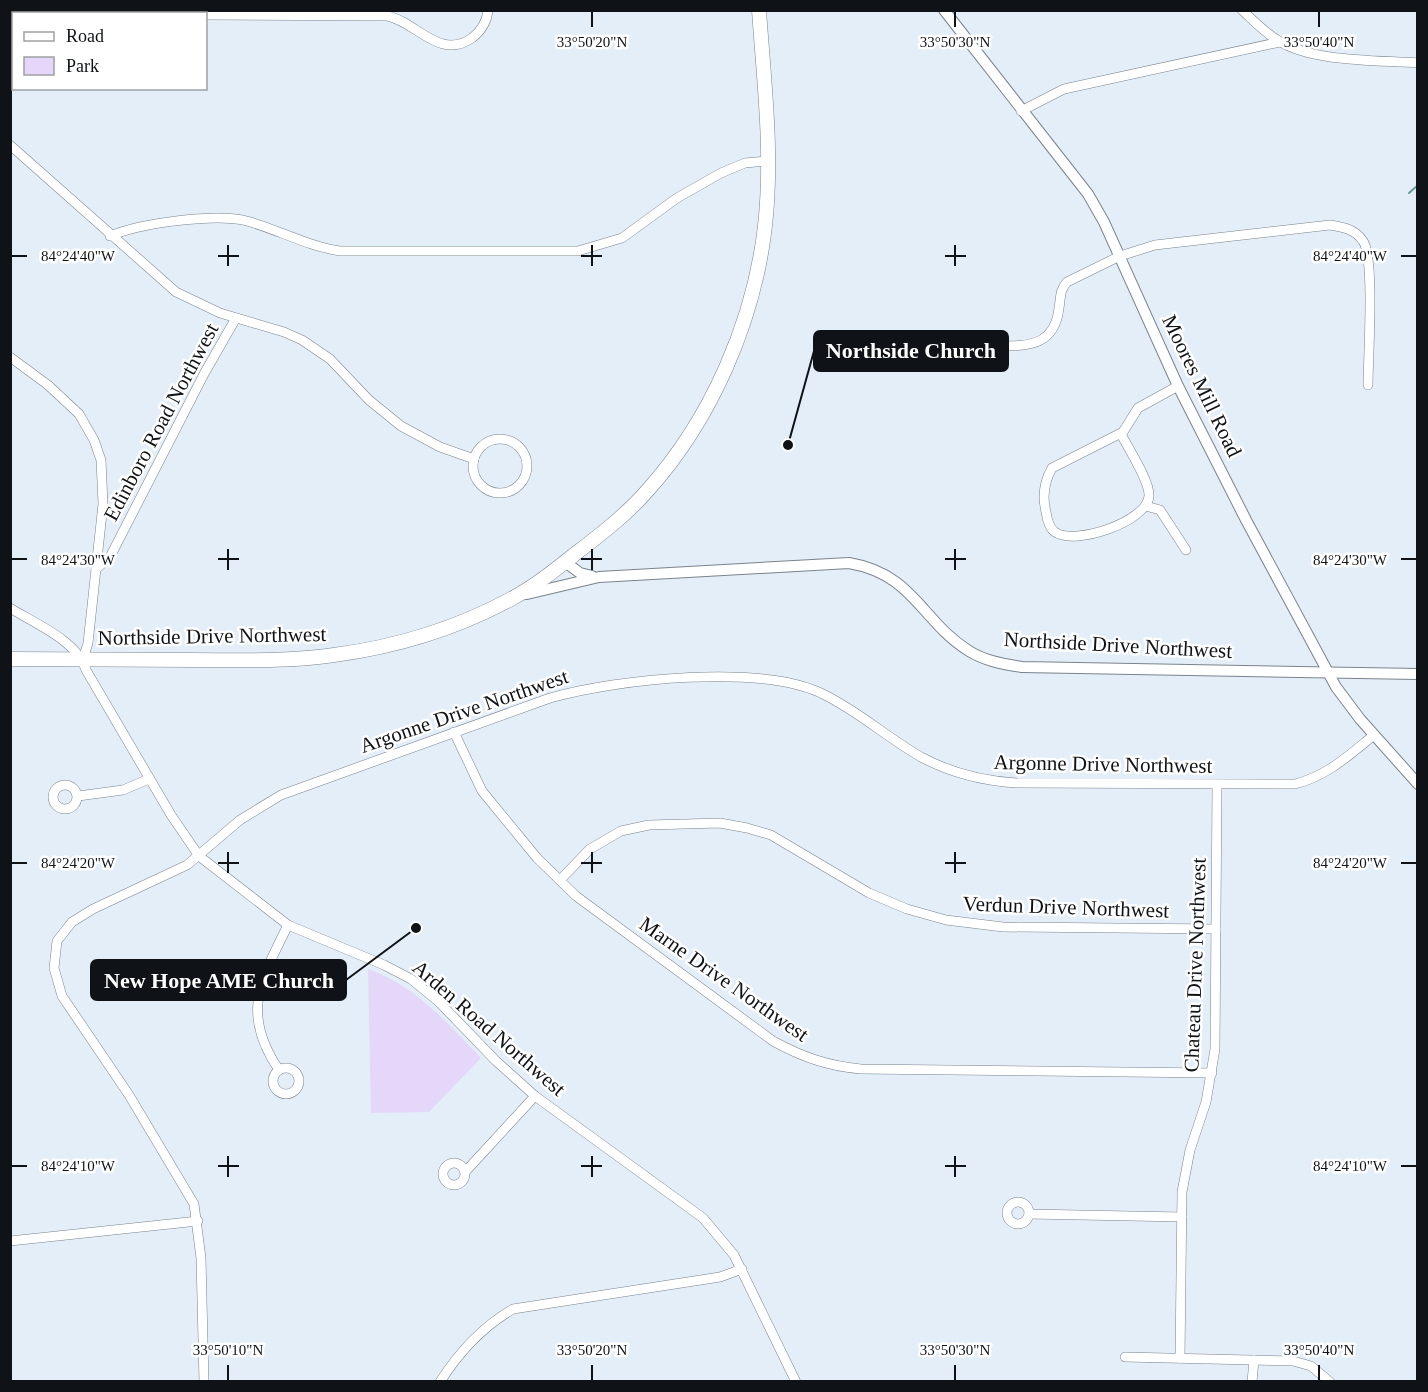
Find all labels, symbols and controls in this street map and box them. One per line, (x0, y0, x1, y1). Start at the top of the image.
legend (12, 12, 207, 90)
text: Road (66, 26, 104, 46)
text: 33°50'20"N (557, 34, 627, 50)
text: 33°50'30"N (920, 34, 990, 50)
text: 33°50'40"N (1284, 34, 1354, 50)
text: Park (66, 56, 99, 76)
text: 84°24'40"W (41, 248, 116, 264)
text: 84°24'40"W (1313, 248, 1388, 264)
street label: Moores Mill Road (1157, 311, 1247, 461)
street label: Edinboro Road Northwest (99, 319, 223, 525)
callout: Northside Church (814, 331, 1008, 371)
text: Northside Church (826, 338, 996, 363)
text: 84°24'30"W (41, 552, 116, 568)
text: 84°24'30"W (1313, 552, 1388, 568)
street label: Northside Drive Northwest (97, 622, 327, 650)
street label: Northside Drive Northwest (1003, 627, 1233, 663)
street label: Argonne Drive Northwest (357, 664, 572, 758)
street label: Argonne Drive Northwest (993, 750, 1213, 778)
text: 84°24'20"W (41, 855, 116, 871)
text: 84°24'20"W (1313, 855, 1388, 871)
street label: Chateau Drive Northwest (1179, 857, 1211, 1073)
street label: Verdun Drive Northwest (962, 891, 1170, 923)
street label: Marne Drive Northwest (635, 912, 813, 1046)
street label: Arden Road Northwest (408, 955, 571, 1101)
callout: New Hope AME Church (91, 960, 346, 1000)
text: New Hope AME Church (104, 968, 334, 993)
text: 84°24'10"W (41, 1158, 116, 1174)
text: 84°24'10"W (1313, 1158, 1388, 1174)
text: 33°50'10"N (193, 1342, 263, 1358)
text: 33°50'20"N (557, 1342, 627, 1358)
text: 33°50'30"N (920, 1342, 990, 1358)
text: 33°50'40"N (1284, 1342, 1354, 1358)

